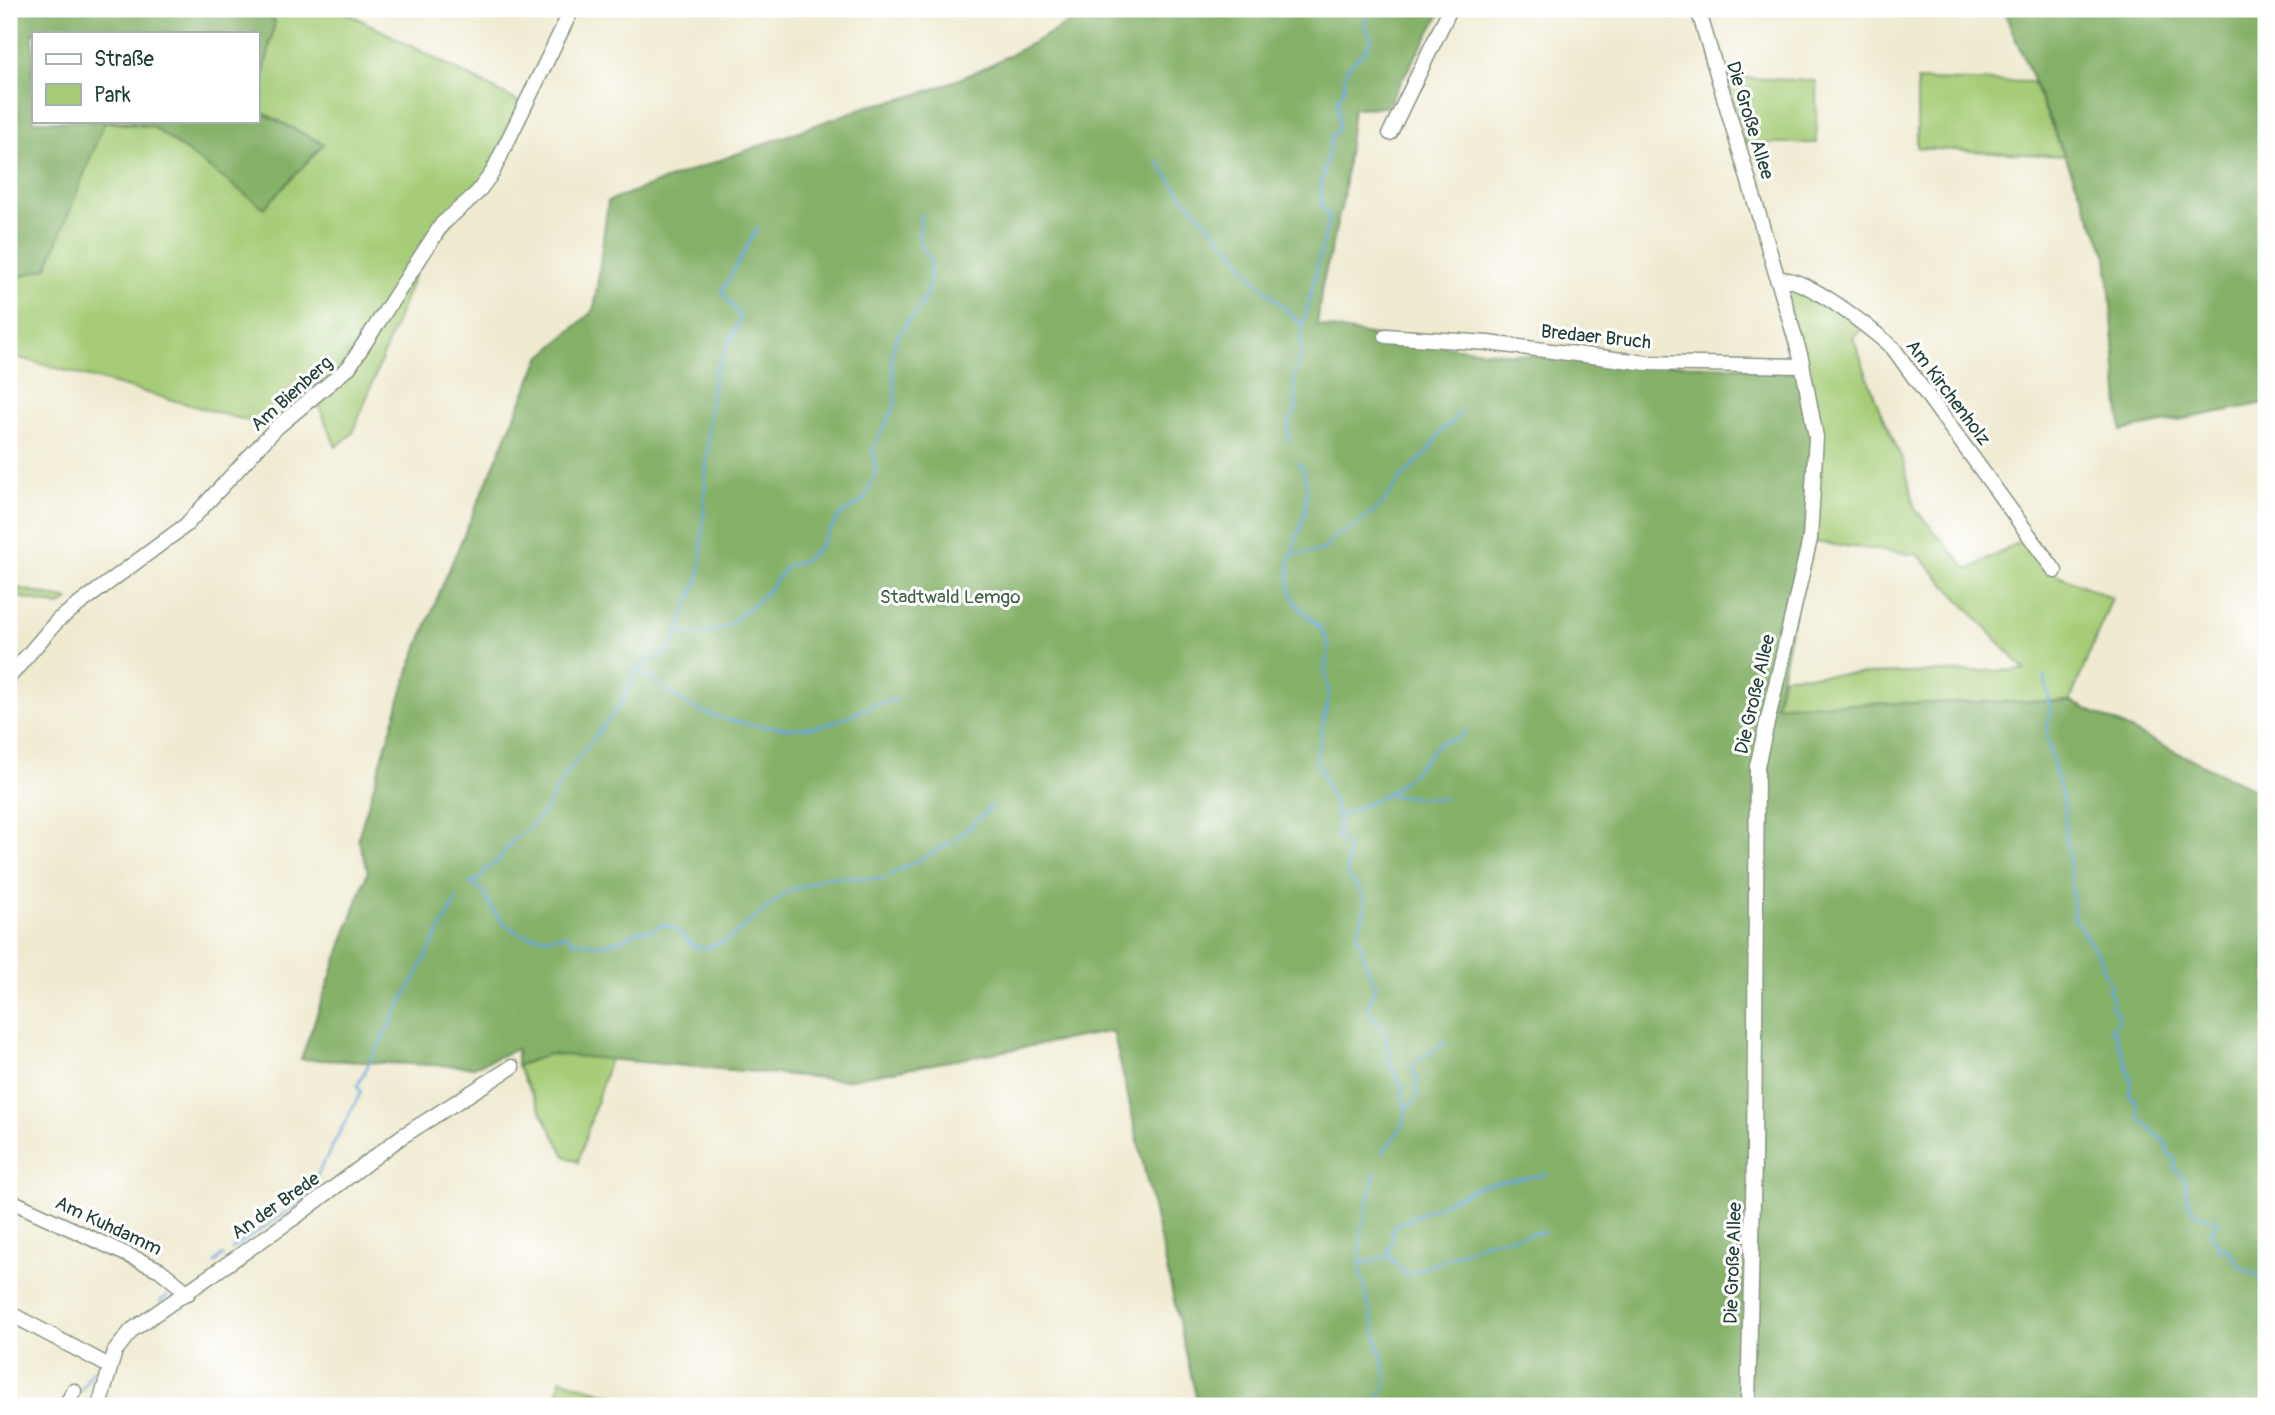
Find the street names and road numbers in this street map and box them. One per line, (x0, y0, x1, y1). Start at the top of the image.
street label: Die Große Allee (1721, 58, 1780, 183)
street label: Bredaer Bruch (1540, 319, 1652, 355)
street label: Am Kirchenholz (1901, 335, 1996, 450)
street label: Am Bienberg (246, 351, 338, 437)
street label: Die Große Allee (1730, 632, 1781, 756)
street label: An der Brede (227, 1166, 325, 1245)
street label: Am Kuhdamm (51, 1191, 166, 1261)
street label: Die Große Allee (1719, 1201, 1747, 1324)

